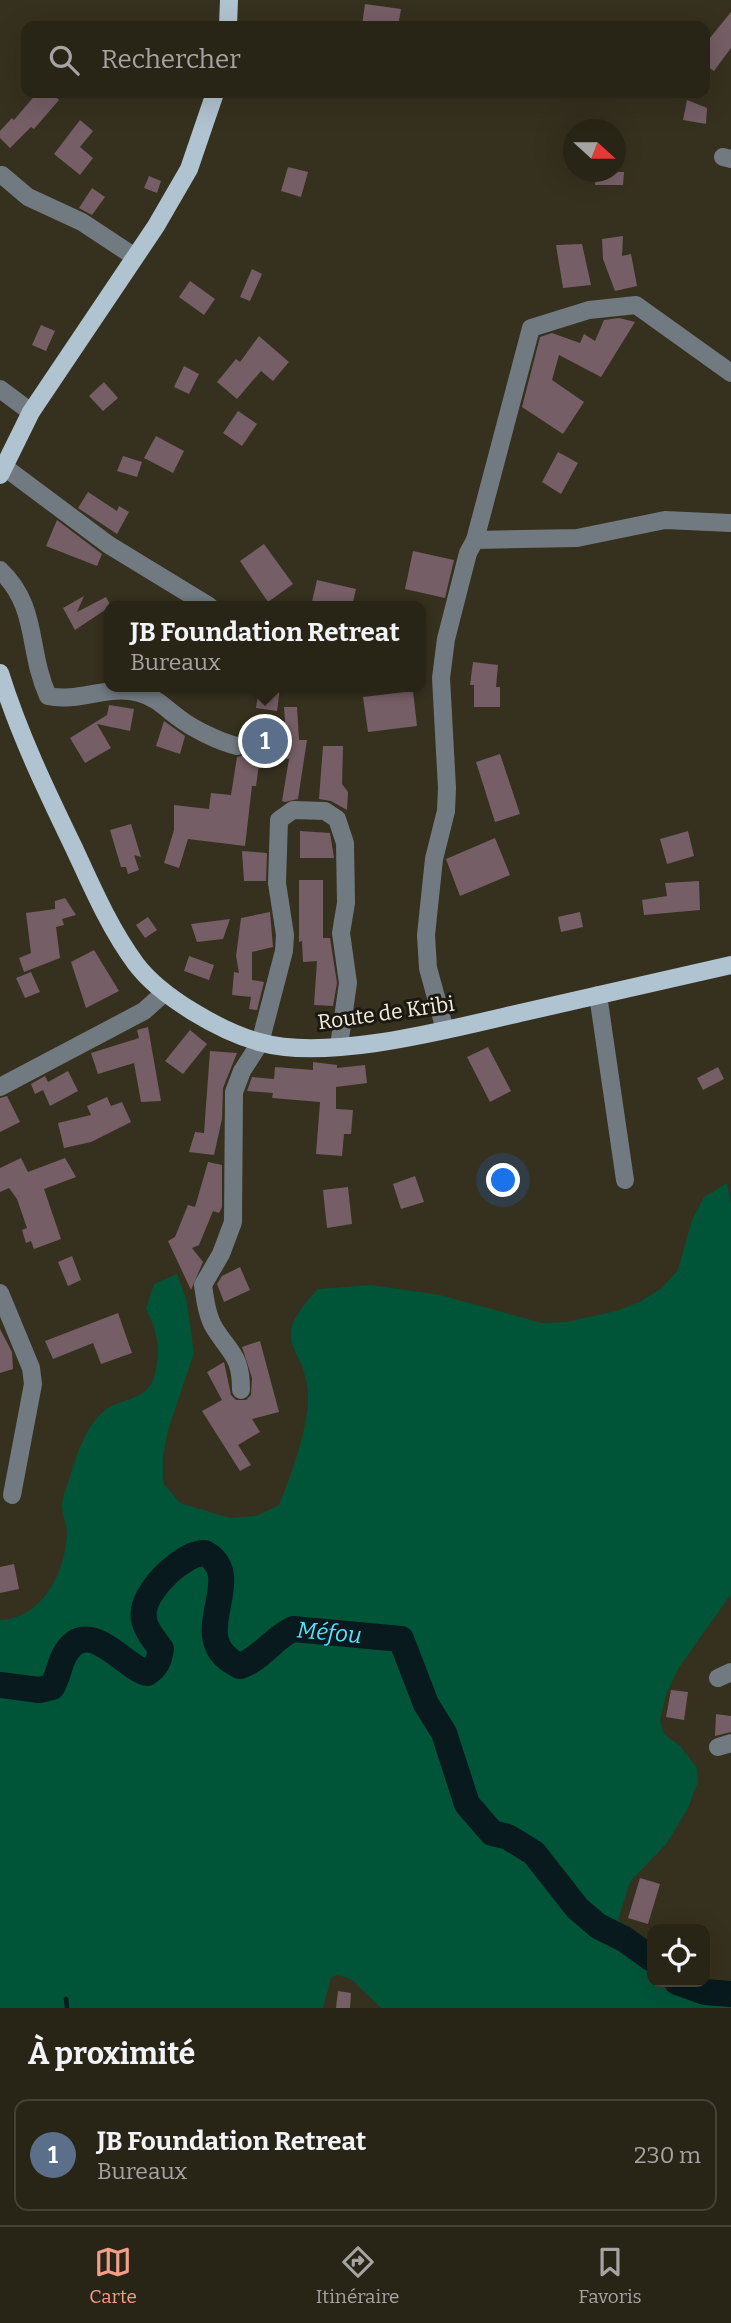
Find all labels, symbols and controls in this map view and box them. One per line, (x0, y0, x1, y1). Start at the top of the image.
search box (21, 21, 710, 98)
icon: search (45, 41, 83, 79)
text: Rechercher (101, 44, 241, 75)
north arrow (563, 119, 626, 182)
popup (104, 601, 426, 692)
text: JB Foundation Retreat (130, 617, 400, 648)
text: Bureaux (130, 648, 221, 676)
pin: 1 (242, 715, 288, 767)
street label: Route de Kribi (316, 991, 456, 1035)
your location (486, 1163, 520, 1197)
water label: Méfou (296, 1615, 363, 1649)
map controls (647, 1924, 710, 1987)
button: locate (647, 1924, 710, 1987)
text: À proximité (28, 2036, 195, 2072)
text: JB Foundation Retreat (97, 2126, 366, 2157)
text: 1 (48, 2141, 58, 2169)
text: 230 m (634, 2141, 701, 2169)
text: Bureaux (97, 2157, 187, 2185)
tab: Carte (89, 2243, 137, 2308)
tab: Itinéraire (316, 2243, 400, 2308)
tab: Favoris (578, 2243, 642, 2308)

